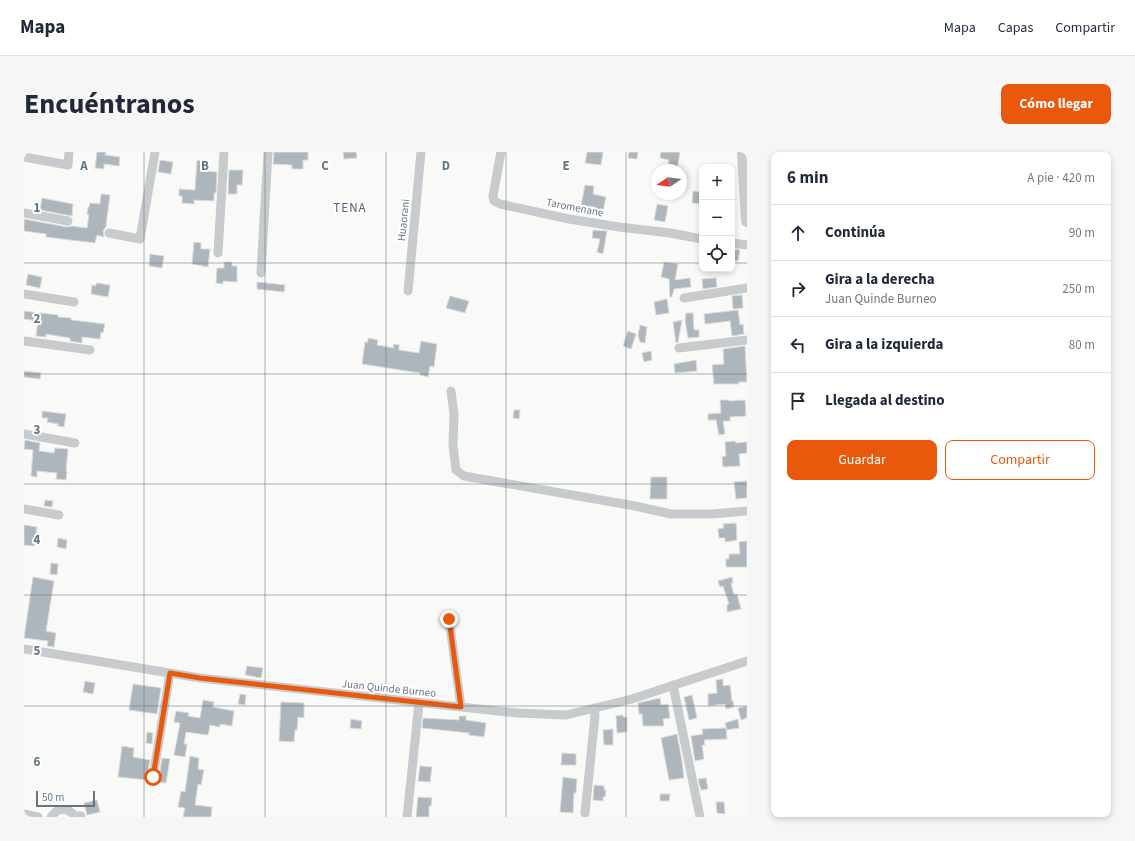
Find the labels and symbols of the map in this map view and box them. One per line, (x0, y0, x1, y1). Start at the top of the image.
text: A (79, 157, 88, 175)
text: B (201, 157, 209, 175)
text: C (321, 157, 329, 175)
text: D (442, 157, 450, 175)
text: E (562, 157, 570, 175)
north arrow (651, 164, 687, 200)
street label: Taromenane (545, 195, 605, 220)
street label: Huaorani (394, 198, 413, 242)
text: 1 (34, 199, 41, 217)
district label: TENA (333, 199, 367, 217)
text: 2 (34, 310, 41, 328)
text: 3 (34, 421, 41, 439)
text: 4 (34, 531, 41, 549)
route end (440, 610, 458, 628)
text: 5 (34, 642, 41, 660)
street label: Juan Quinde Burneo (341, 676, 437, 701)
text: 6 (34, 753, 41, 771)
route start (144, 768, 162, 786)
scale bar (36, 789, 95, 808)

